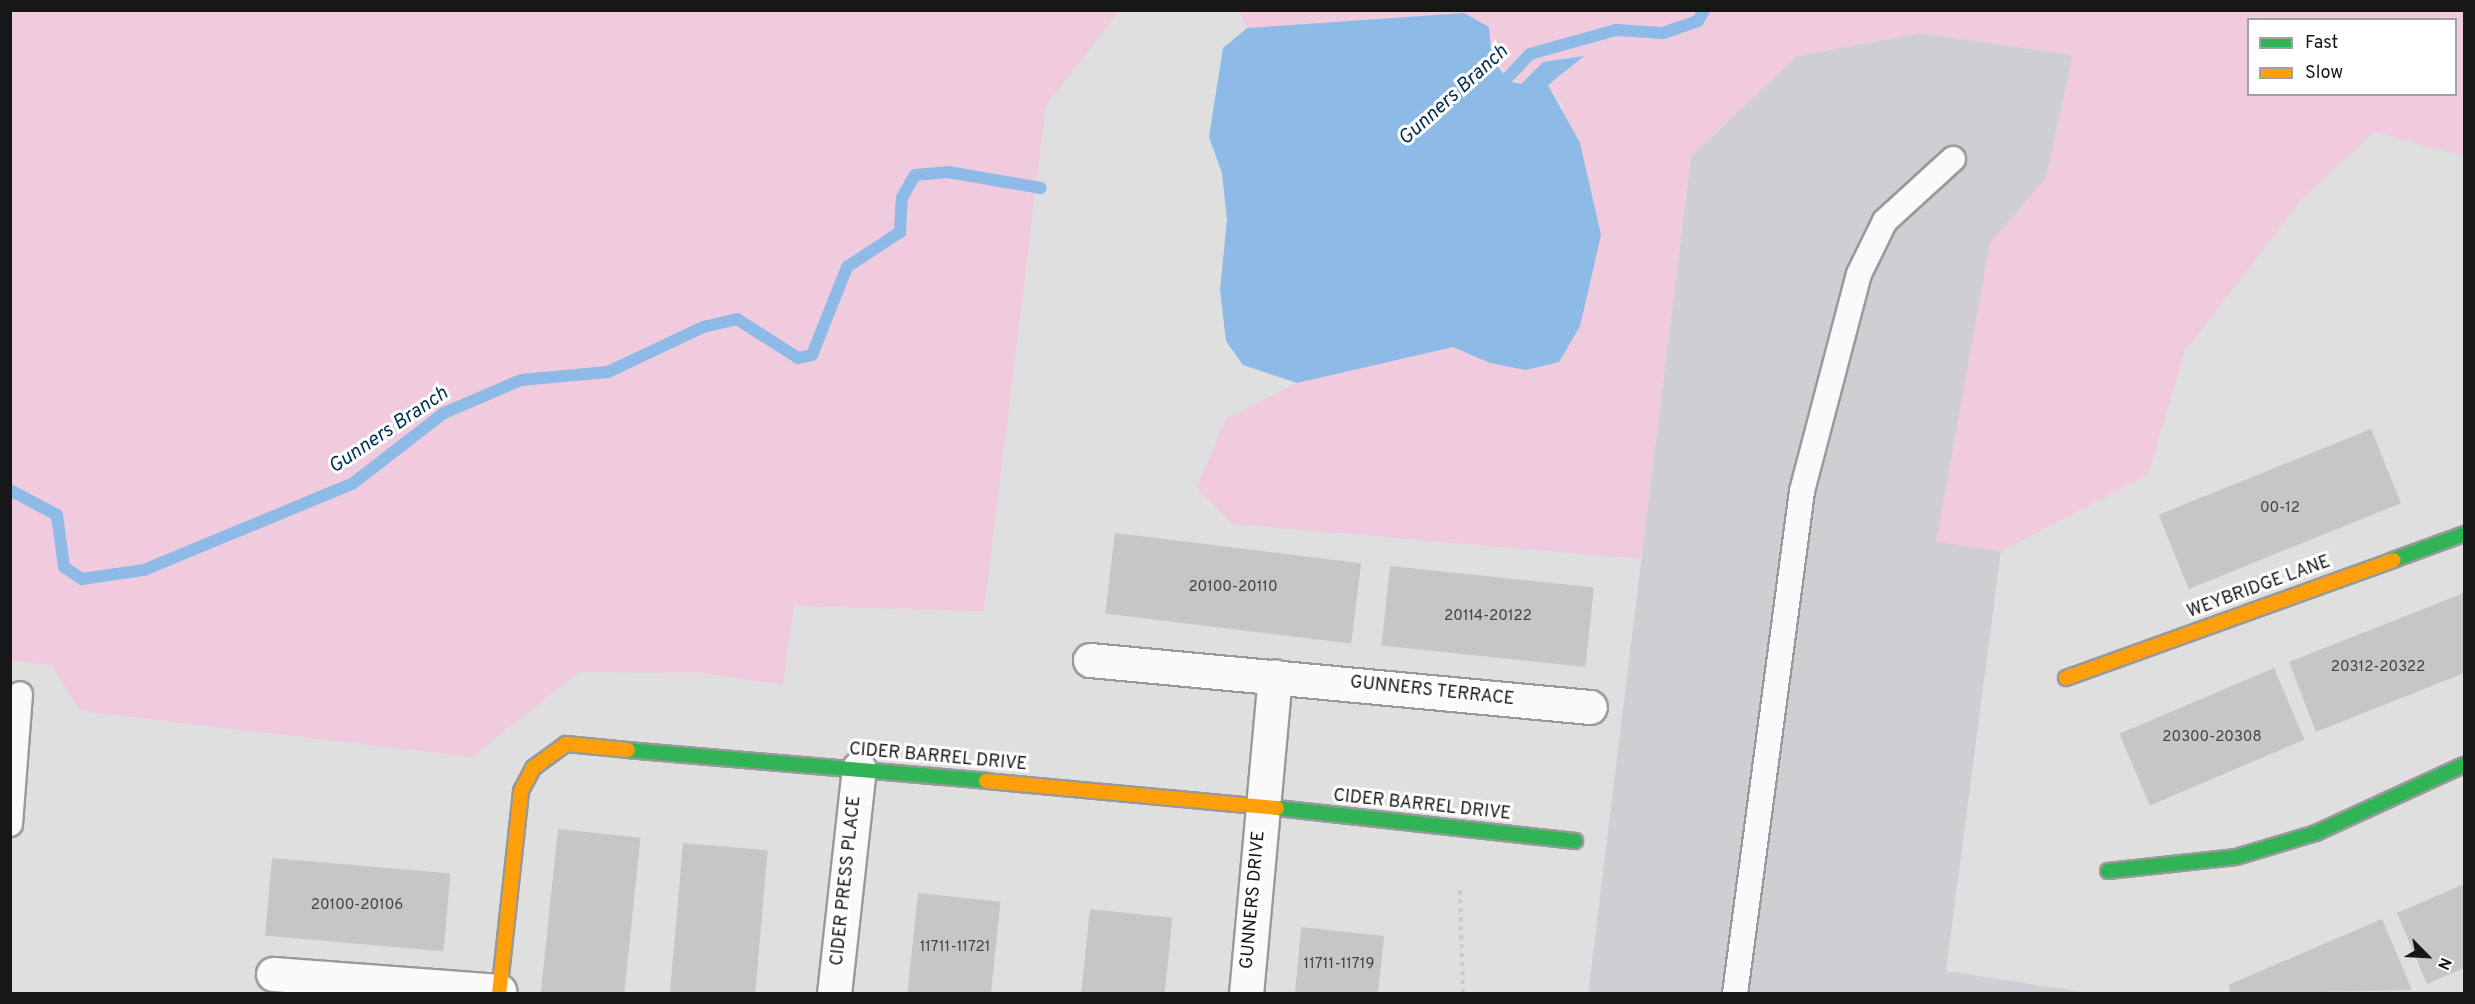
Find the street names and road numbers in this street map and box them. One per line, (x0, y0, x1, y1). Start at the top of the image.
street label: WEYBRIDGE LANE (2184, 552, 2334, 624)
street label: GUNNERS TERRACE (1348, 673, 1516, 711)
street label: CIDER BARREL DRIVE (848, 739, 1028, 777)
street label: CIDER BARREL DRIVE (1332, 786, 1512, 826)
street label: CIDER PRESS PLACE (827, 795, 867, 967)
street label: GUNNERS DRIVE (1237, 830, 1271, 970)

